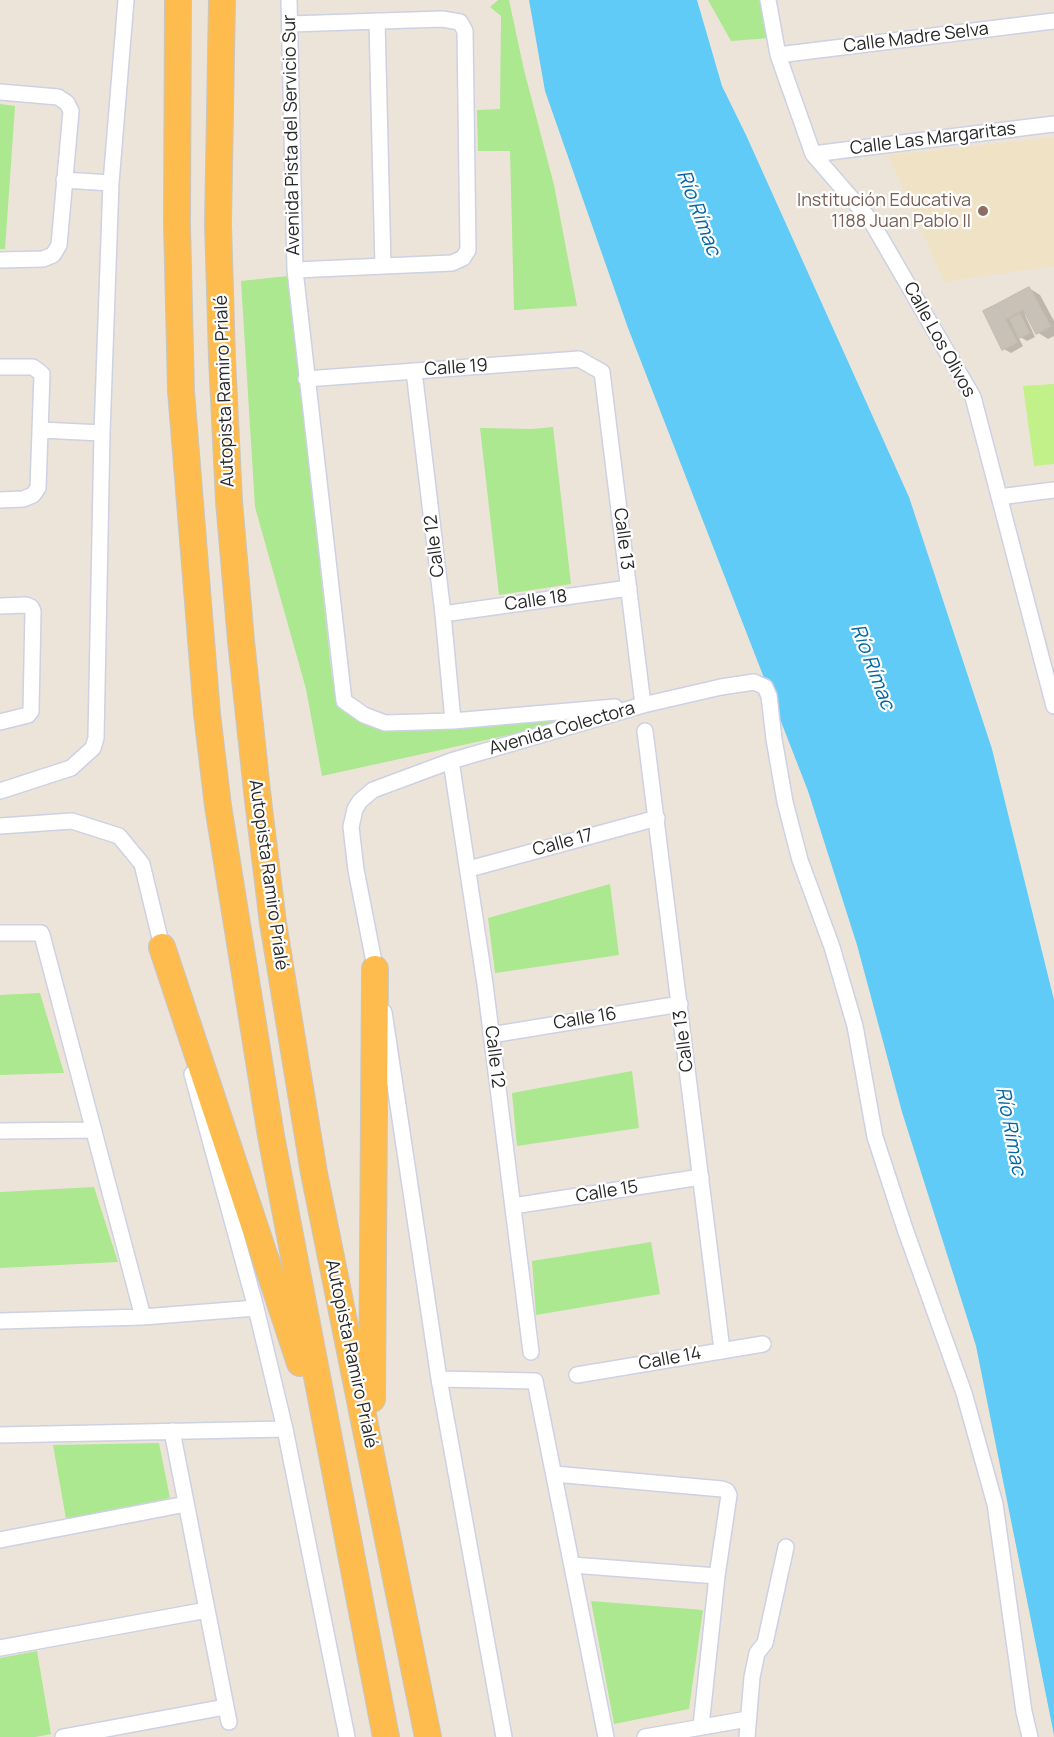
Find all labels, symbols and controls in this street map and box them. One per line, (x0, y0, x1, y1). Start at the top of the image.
street label: Avenida Pista del Servicio Sur (279, 14, 305, 256)
street label: Calle Madre Selva (842, 18, 990, 58)
street label: Calle Las Margaritas (849, 118, 1017, 160)
water label: Río Rímac (671, 167, 725, 259)
place label: Institución Educativa 1188 Juan Pablo II (797, 190, 971, 232)
marker: Institución Educativa 1188 Juan Pablo II (976, 204, 990, 218)
street label: Calle Los Olivos (898, 279, 980, 401)
street label: Autopista Ramiro Prialé (211, 294, 239, 488)
street label: Calle 19 (424, 355, 488, 381)
street label: Calle 13 (608, 507, 638, 571)
street label: Calle 12 (420, 514, 450, 578)
street label: Calle 18 (503, 586, 569, 616)
water label: Río Rímac (845, 621, 899, 713)
street label: Avenida Colectora (487, 698, 637, 760)
street label: Autopista Ramiro Prialé (244, 778, 292, 972)
street label: Calle 17 (531, 825, 595, 861)
street label: Calle 16 (552, 1003, 618, 1035)
street label: Calle 13 (669, 1009, 699, 1073)
street label: Calle 12 (479, 1025, 509, 1089)
water label: Río Rímac (990, 1085, 1030, 1177)
street label: Calle 15 (574, 1176, 640, 1208)
street label: Autopista Ramiro Prialé (320, 1258, 382, 1450)
street label: Calle 14 (637, 1343, 703, 1375)

